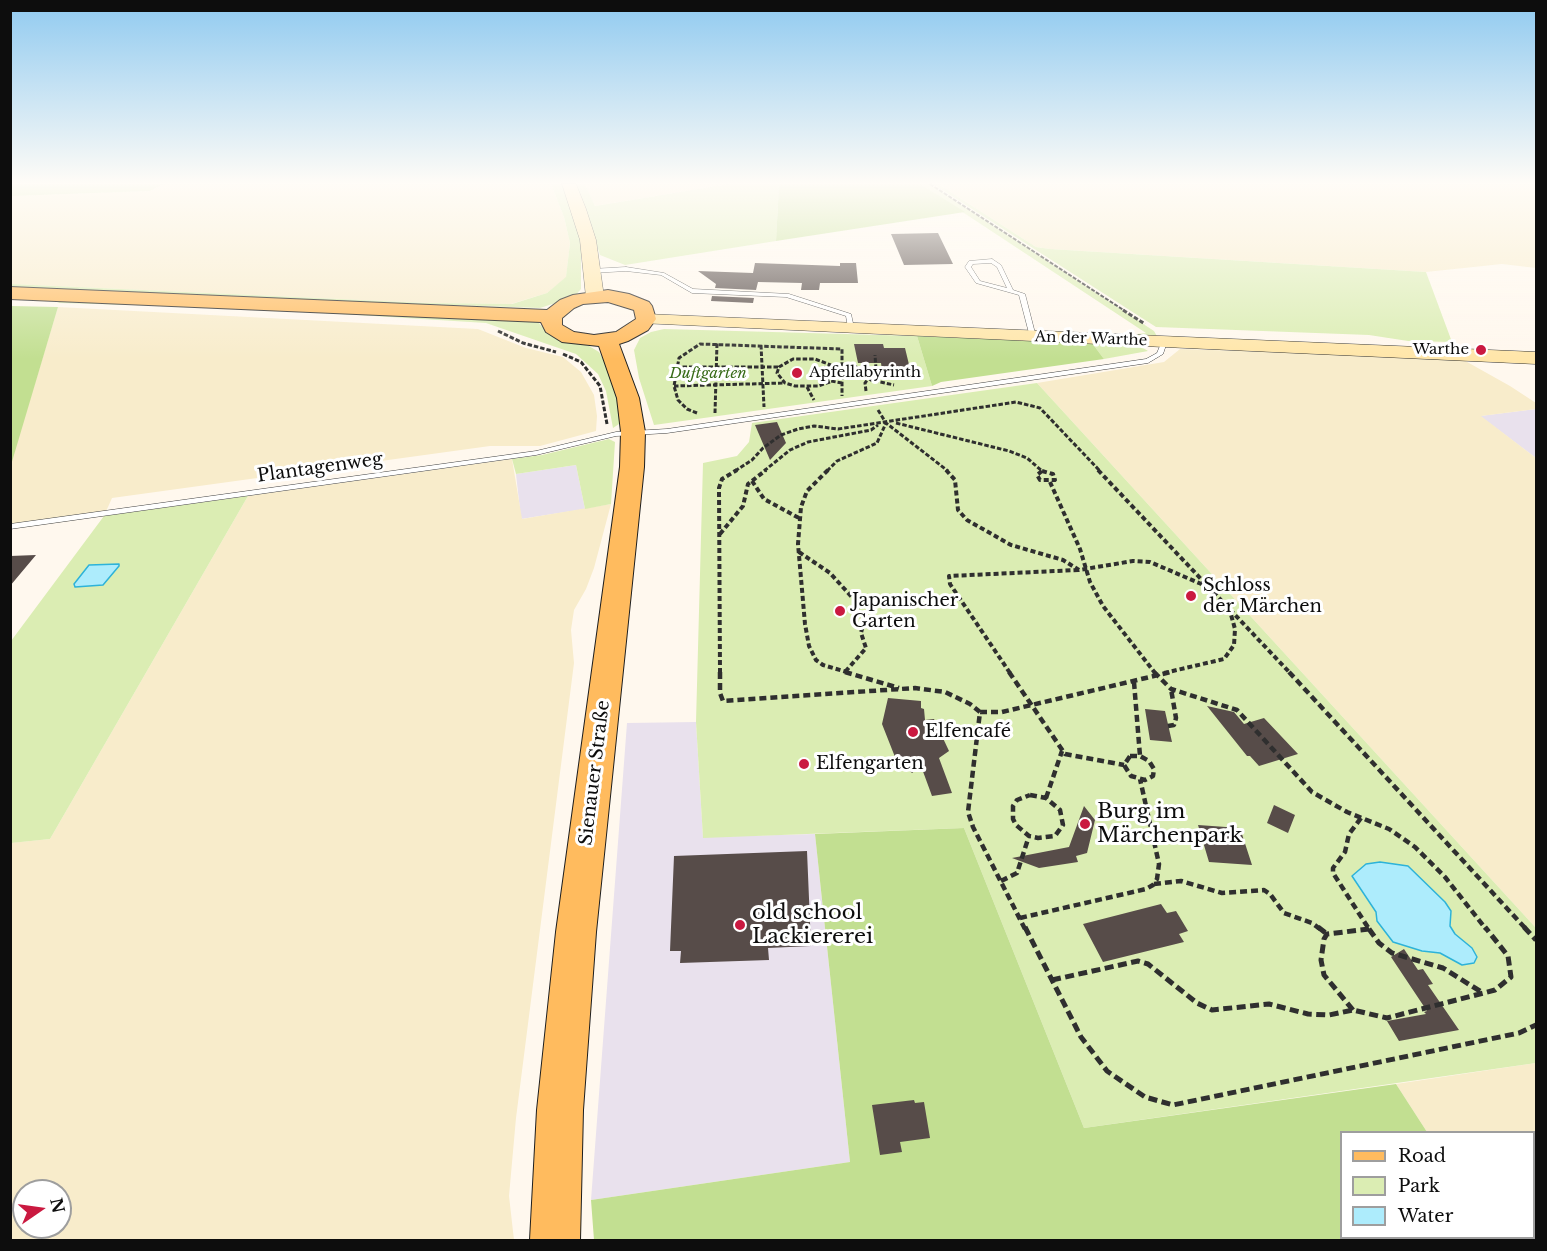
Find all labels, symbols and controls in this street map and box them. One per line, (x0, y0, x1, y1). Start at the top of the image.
street label: An der Warthe (1034, 328, 1148, 350)
place label: Warthe (1413, 341, 1469, 359)
marker: Warthe (1474, 343, 1488, 357)
place label: Apfellabyrinth (809, 364, 921, 382)
park label: Duftgarten (669, 365, 747, 383)
marker: Apfellabyrinth (790, 366, 804, 380)
street label: Plantagenweg (256, 448, 384, 488)
place label: Schloss der Märchen (1203, 575, 1322, 618)
marker: Schloss der Märchen (1184, 589, 1198, 603)
place label: Japanischer Garten (852, 590, 958, 632)
marker: Japanischer Garten (833, 604, 847, 618)
street label: Sienauer Straße (575, 699, 615, 847)
place label: Elfencafé (925, 721, 1011, 743)
marker: Elfencafé (906, 725, 920, 739)
place label: Elfengarten (816, 753, 924, 775)
marker: Elfengarten (797, 757, 811, 771)
place label: Burg im Märchenpark (1097, 799, 1242, 849)
marker: Burg im Märchenpark (1078, 817, 1092, 831)
place label: old school Lackiererei (752, 900, 873, 950)
marker: old school Lackiererei (733, 918, 747, 932)
legend (1340, 1131, 1535, 1239)
text: Road (1398, 1145, 1446, 1167)
text: Park (1398, 1175, 1440, 1197)
north arrow (12, 1179, 72, 1239)
text: N (46, 1196, 69, 1215)
text: Water (1398, 1205, 1453, 1227)

